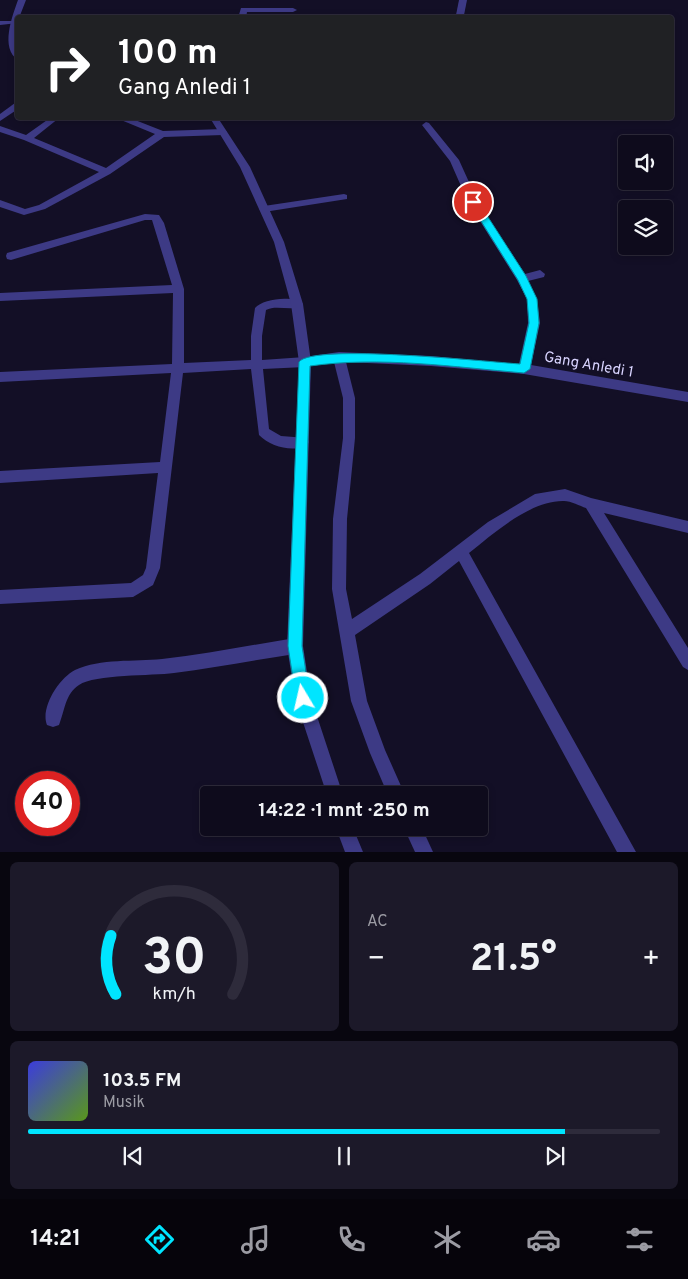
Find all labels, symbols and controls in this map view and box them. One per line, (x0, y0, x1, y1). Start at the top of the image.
text: 100 m (118, 32, 218, 76)
icon: right (35, 35, 100, 100)
text: Gang Anledi 1 (118, 75, 251, 102)
map controls (618, 135, 673, 255)
button: sound (618, 135, 673, 190)
pin (452, 181, 494, 223)
icon: arrive (459, 188, 487, 216)
button: layers (618, 200, 673, 255)
street label: Gang Anledi 1 (542, 348, 635, 383)
position arrow (276, 671, 328, 723)
speed limit sign: 40 (15, 771, 80, 836)
text: 14:22 · 1 mnt · 250 m (258, 799, 430, 823)
text: AC (367, 912, 388, 932)
text: 30 (142, 927, 207, 993)
text: 21.5° (470, 936, 557, 985)
text: − (367, 942, 385, 978)
text: + (642, 942, 660, 978)
text: km/h (153, 983, 196, 1006)
text: 103.5 FM (103, 1069, 181, 1093)
text: Musik (103, 1093, 145, 1113)
icon: previous (119, 1142, 147, 1170)
icon: pause (330, 1142, 358, 1170)
icon: next (541, 1142, 569, 1170)
icon: directions (142, 1222, 177, 1257)
icon: music (238, 1222, 273, 1257)
icon: phone (334, 1222, 369, 1257)
icon: climate (430, 1222, 465, 1257)
icon: car (526, 1222, 561, 1257)
icon: filters (622, 1222, 657, 1257)
text: 14:21 (31, 1226, 81, 1253)

